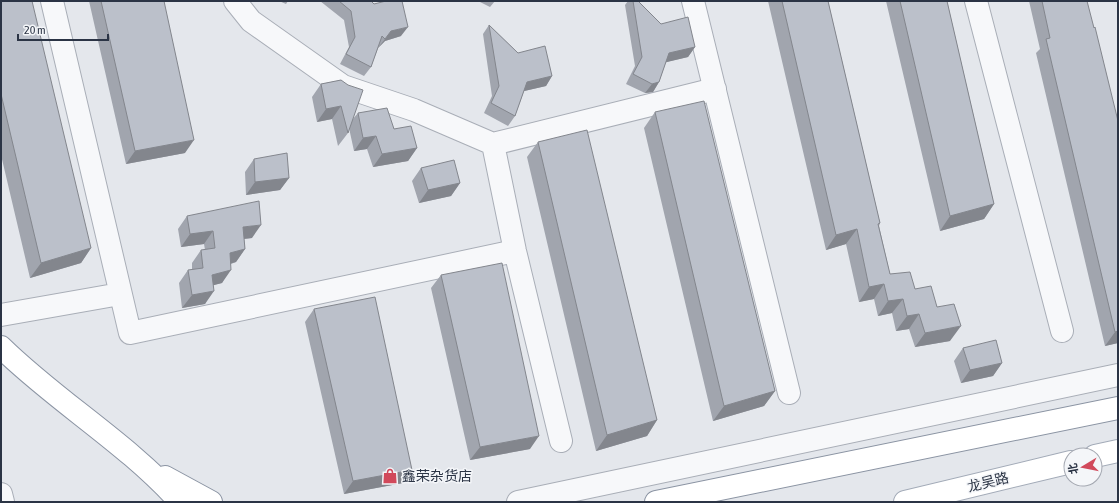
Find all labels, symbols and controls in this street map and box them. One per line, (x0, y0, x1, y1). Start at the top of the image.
scale bar (18, 16, 108, 42)
text: 20 m (24, 23, 46, 37)
north arrow (1063, 447, 1103, 487)
text: 北 (1066, 462, 1080, 475)
shop icon: 鑫荣杂货店 (381, 467, 399, 485)
place label: 鑫荣杂货店 (402, 468, 472, 484)
street label: 龙吴路 (966, 469, 1010, 495)

